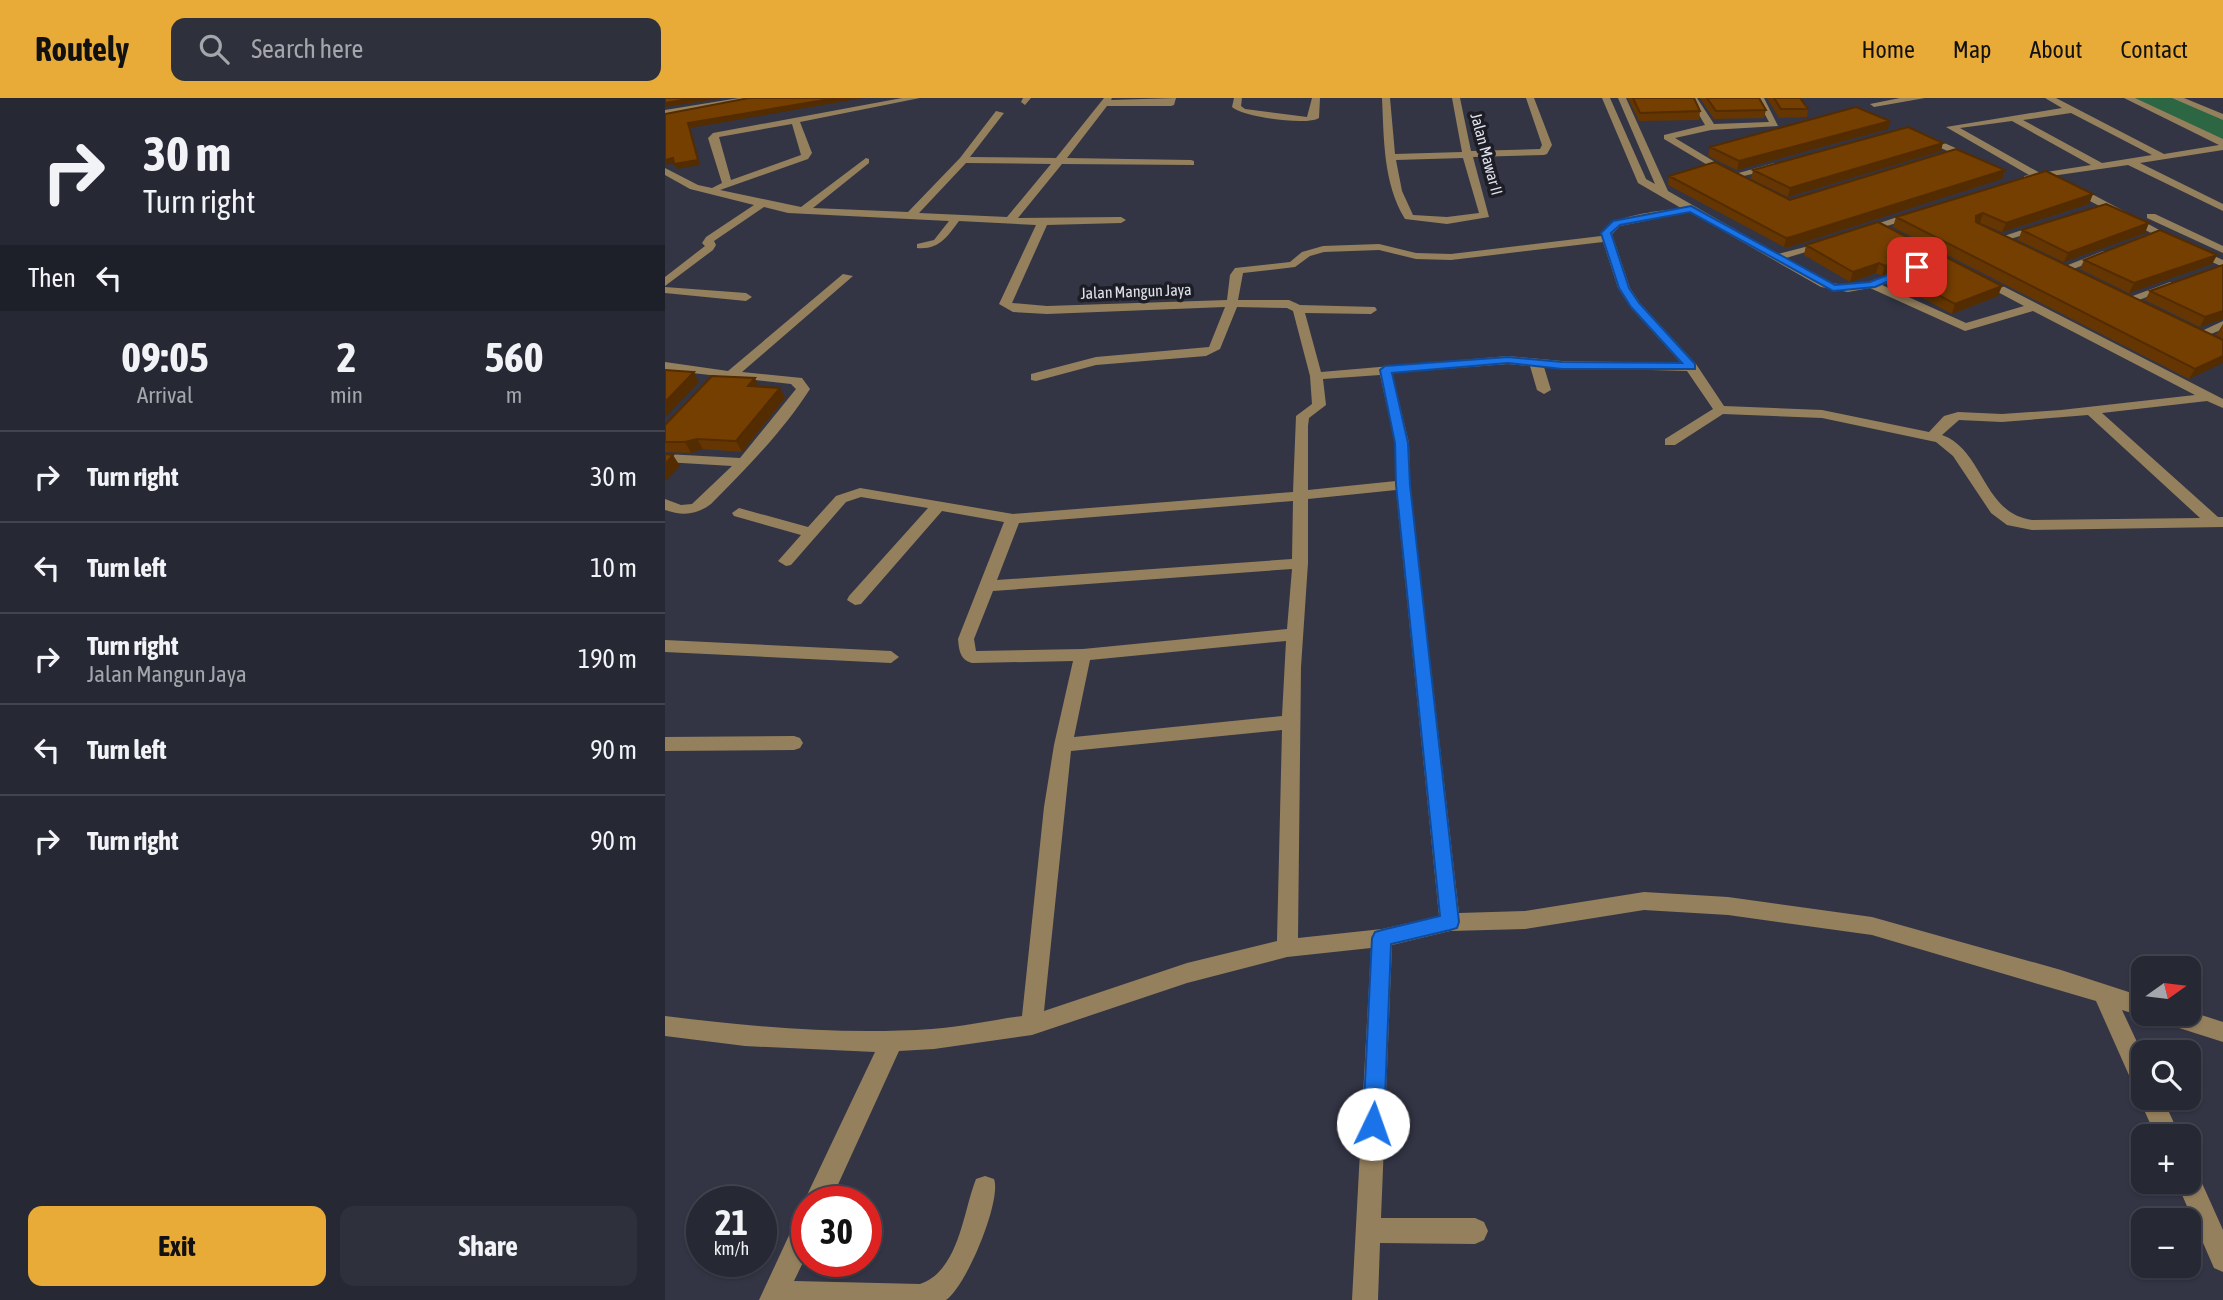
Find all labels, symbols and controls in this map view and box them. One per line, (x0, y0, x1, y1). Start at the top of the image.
search box (171, 18, 661, 81)
text: Routely (35, 30, 129, 68)
icon: search (195, 30, 233, 68)
text: Search here (251, 34, 363, 64)
text: Home (1861, 36, 1915, 63)
text: Map (1953, 36, 1991, 63)
text: About (2029, 36, 2082, 63)
text: Contact (2120, 36, 2188, 63)
street label: Jalan Mawar II (1467, 111, 1507, 197)
text: 30 m (143, 125, 231, 181)
icon: right (28, 126, 119, 217)
text: Turn right (143, 183, 256, 220)
pin (1887, 237, 1947, 297)
icon: arrive (1898, 248, 1936, 286)
icon: left (90, 259, 128, 297)
text: Then (28, 263, 76, 293)
street label: Jalan Mangun Jaya (1080, 280, 1192, 303)
text: 09:05 (121, 333, 209, 381)
text: 2 (337, 333, 356, 381)
text: 560 (484, 333, 544, 381)
text: Arrival (137, 382, 193, 408)
text: min (330, 382, 363, 408)
text: m (506, 382, 522, 408)
icon: right (28, 458, 66, 496)
text: Turn right (87, 462, 178, 492)
text: 30 m (590, 462, 637, 492)
icon: left (28, 549, 66, 587)
text: Turn left (87, 553, 167, 583)
text: 10 m (590, 553, 637, 583)
text: Turn right (87, 631, 178, 661)
icon: right (28, 640, 66, 678)
text: 190 m (578, 644, 637, 674)
text: Jalan Mangun Jaya (87, 661, 247, 687)
icon: left (28, 731, 66, 769)
text: Turn left (87, 735, 167, 765)
text: 90 m (590, 735, 637, 765)
icon: right (28, 822, 66, 860)
text: Turn right (87, 826, 178, 856)
text: 90 m (590, 826, 637, 856)
north arrow (2131, 956, 2201, 1026)
map controls (2131, 956, 2201, 1278)
button: search (2131, 1040, 2201, 1110)
position arrow (1336, 1087, 1410, 1161)
button: + (2131, 1124, 2201, 1194)
speed limit sign: 30 (791, 1186, 882, 1277)
text: 21 (715, 1202, 748, 1242)
button: Exit (28, 1206, 326, 1286)
button: Share (340, 1206, 637, 1286)
button: − (2131, 1208, 2201, 1278)
text: km/h (714, 1238, 749, 1259)

